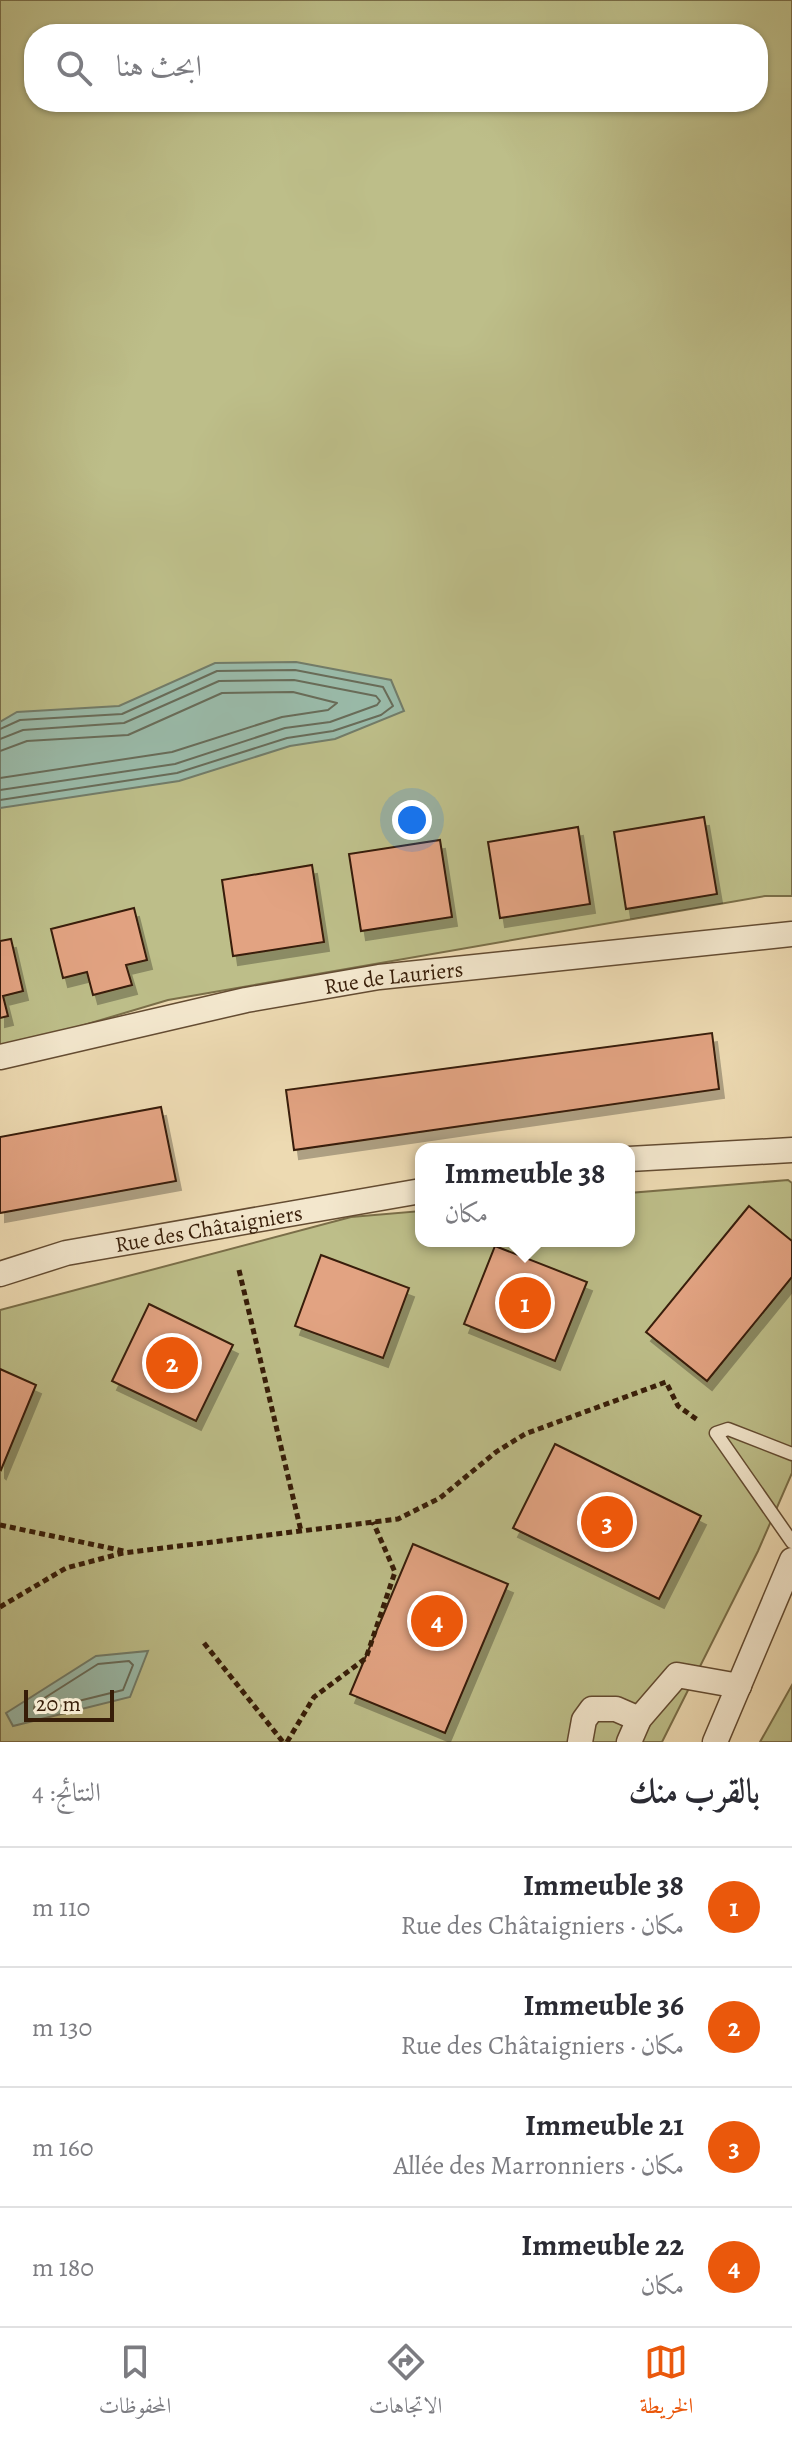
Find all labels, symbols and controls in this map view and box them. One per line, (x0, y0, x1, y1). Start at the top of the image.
search box (24, 24, 768, 112)
icon: search (52, 46, 96, 90)
text: ابحث هنا (116, 46, 202, 86)
your location (392, 800, 432, 840)
street label: Rue de Lauriers (322, 954, 465, 1002)
popup (415, 1143, 635, 1247)
text: Immeuble 38 (445, 1153, 605, 1193)
text: مكان (445, 1196, 488, 1231)
street label: Rue des Châtaigniers (113, 1198, 305, 1260)
pin: 1 (499, 1273, 551, 1333)
pin: 2 (146, 1333, 198, 1393)
pin: 3 (581, 1492, 633, 1552)
pin: 4 (411, 1591, 463, 1651)
scale bar (24, 1686, 114, 1722)
text: 20 m (36, 1689, 81, 1719)
text: بالقرب منك (628, 1767, 760, 1814)
text: النتائج: 4 (32, 1775, 101, 1810)
text: Immeuble 38 (523, 1865, 684, 1905)
text: 110 m (32, 1890, 90, 1925)
text: 1 (729, 1890, 739, 1925)
text: مكان · Rue des Châtaigniers (401, 1908, 684, 1943)
text: Immeuble 36 (523, 1985, 684, 2025)
text: 130 m (32, 2010, 92, 2045)
text: 2 (728, 2010, 740, 2045)
text: مكان · Rue des Châtaigniers (401, 2028, 684, 2063)
text: Immeuble 21 (525, 2105, 684, 2145)
text: 160 m (32, 2130, 94, 2165)
text: 3 (728, 2130, 740, 2165)
text: مكان · Allée des Marronniers (394, 2148, 684, 2183)
text: Immeuble 22 (521, 2225, 684, 2265)
text: 180 m (32, 2250, 94, 2285)
text: 4 (728, 2250, 740, 2285)
text: مكان (640, 2268, 684, 2303)
tab: المحفوظات (99, 2340, 171, 2427)
tab: الاتجاهات (369, 2340, 442, 2427)
tab: الخريطة (640, 2340, 693, 2427)

